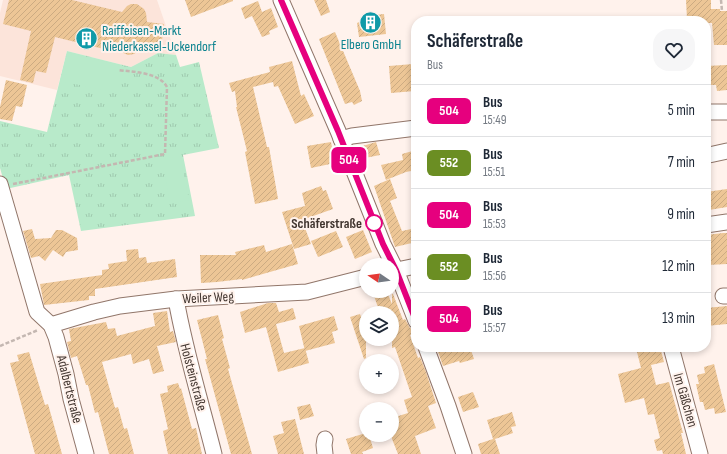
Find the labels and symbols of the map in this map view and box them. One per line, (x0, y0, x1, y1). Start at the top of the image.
building icon: Elbero GmbH (358, 9, 384, 35)
place label: Raiffeisen-Markt Niederkassel-Uckendorf (102, 22, 217, 55)
building icon: Raiffeisen-Markt Niederkassel-Uckendorf (73, 25, 99, 51)
place label: Elbero GmbH (341, 36, 401, 53)
line badge: 504 (326, 147, 372, 173)
marker: Schäferstraße (365, 214, 383, 232)
place label: Schäferstraße (291, 215, 362, 232)
north arrow (359, 258, 399, 298)
street label: Weiler Weg (182, 288, 235, 307)
street label: Holsteinstraße (176, 342, 211, 413)
street label: Adalbertstraße (53, 352, 86, 425)
street label: Im Gäßchen (670, 371, 701, 429)

